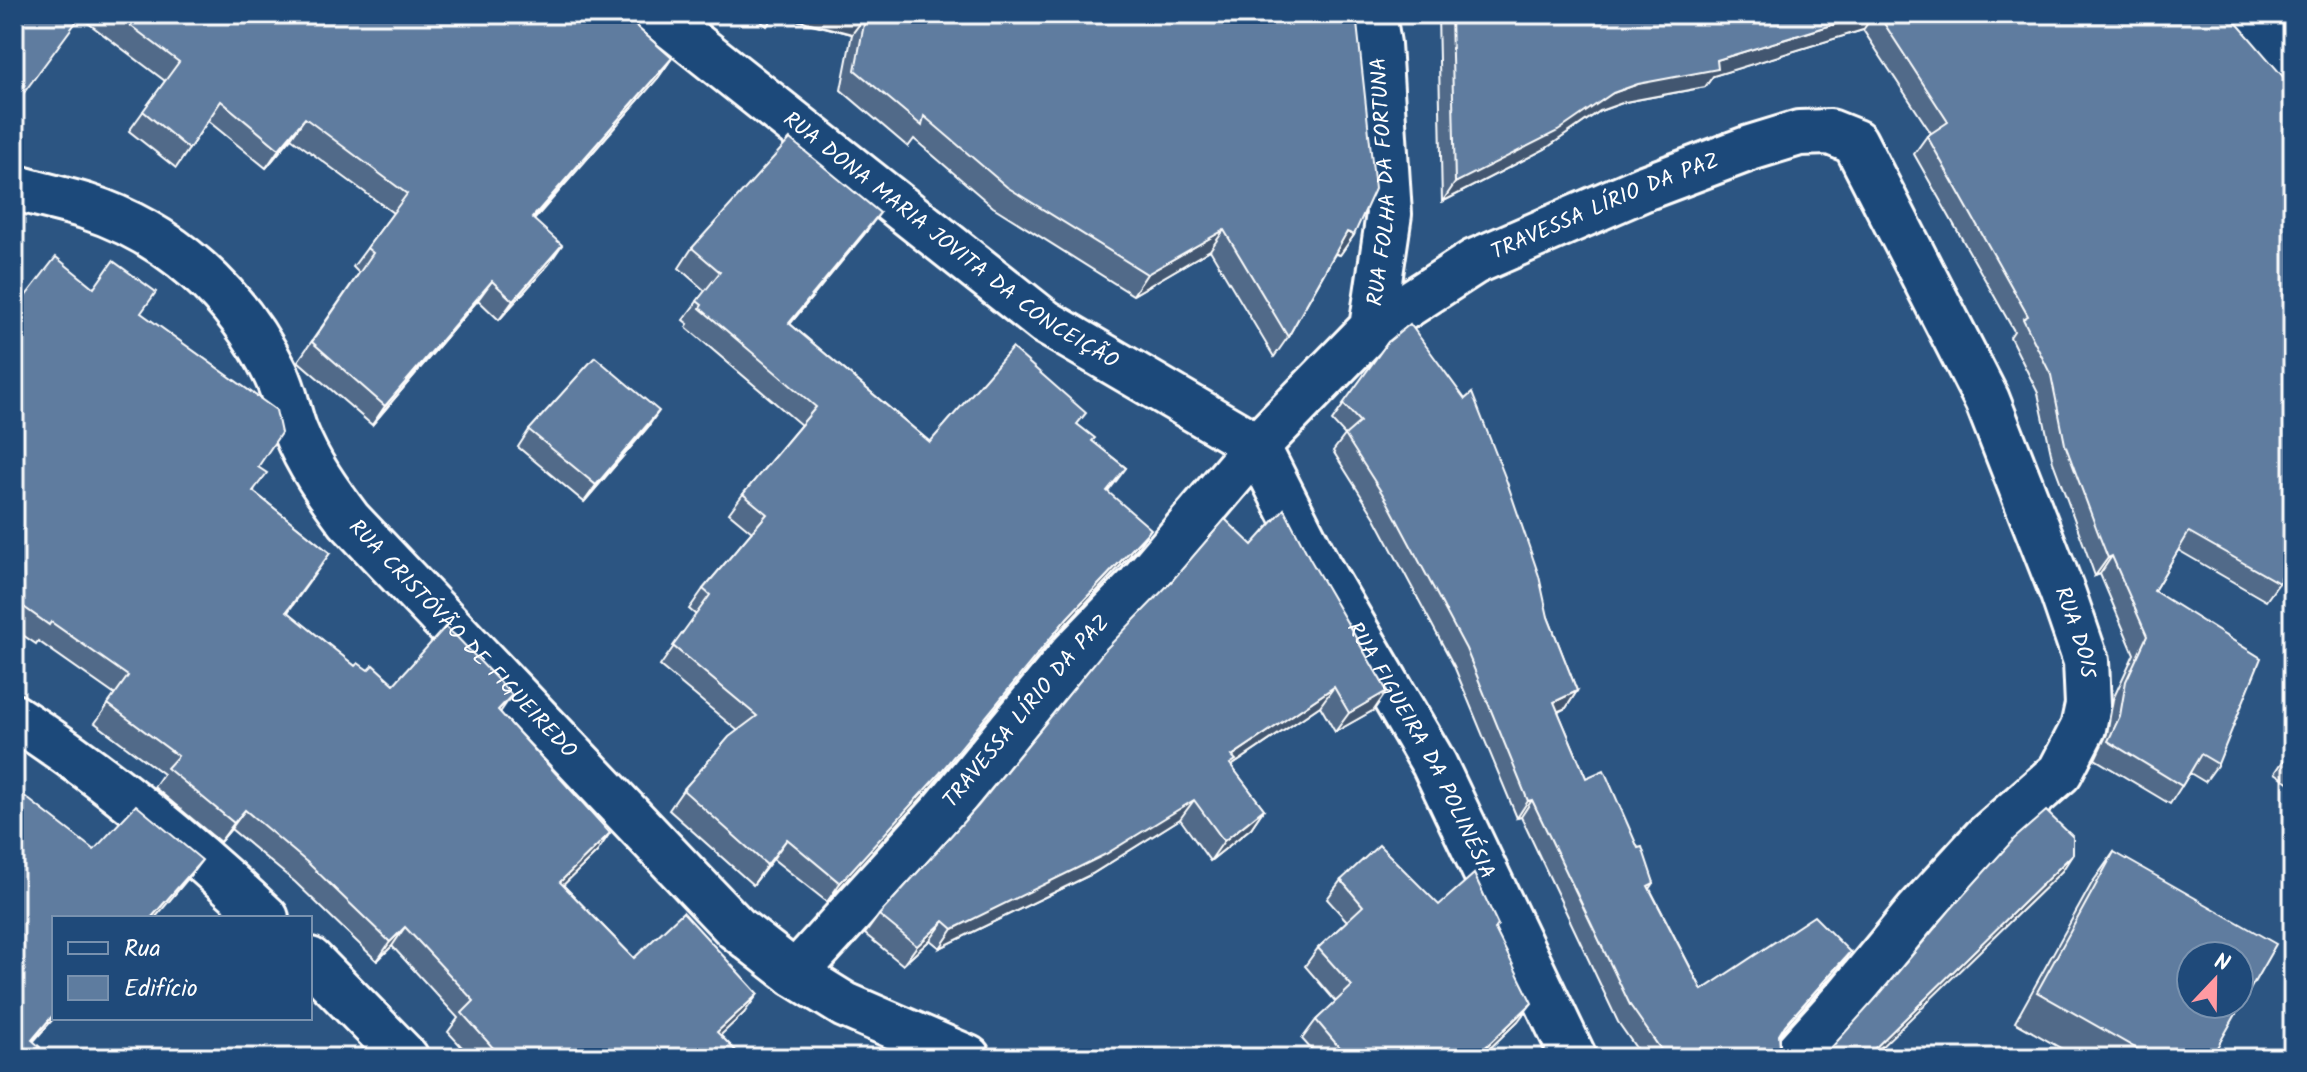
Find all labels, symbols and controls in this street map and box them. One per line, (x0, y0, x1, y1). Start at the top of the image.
street label: RUA FOLHA DA FORTUNA (1358, 56, 1407, 308)
street label: RUA DONA MARIA JOVITA DA CONCEIÇÃO (775, 103, 1125, 379)
street label: TRAVESSA LÍRIO DA PAZ (1486, 144, 1724, 270)
street label: RUA CRISTÓVÃO DE FIGUEIREDO (340, 511, 585, 768)
street label: RUA DOIS (2044, 581, 2104, 679)
street label: TRAVESSA LÍRIO DA PAZ (934, 607, 1119, 816)
street label: RUA FIGUEIRA DA POLINÉSIA (1337, 615, 1504, 885)
legend (52, 916, 312, 1020)
text: Rua (124, 930, 161, 969)
north arrow (2175, 940, 2255, 1020)
text: N (2209, 945, 2235, 983)
text: Edifício (124, 970, 198, 1009)

